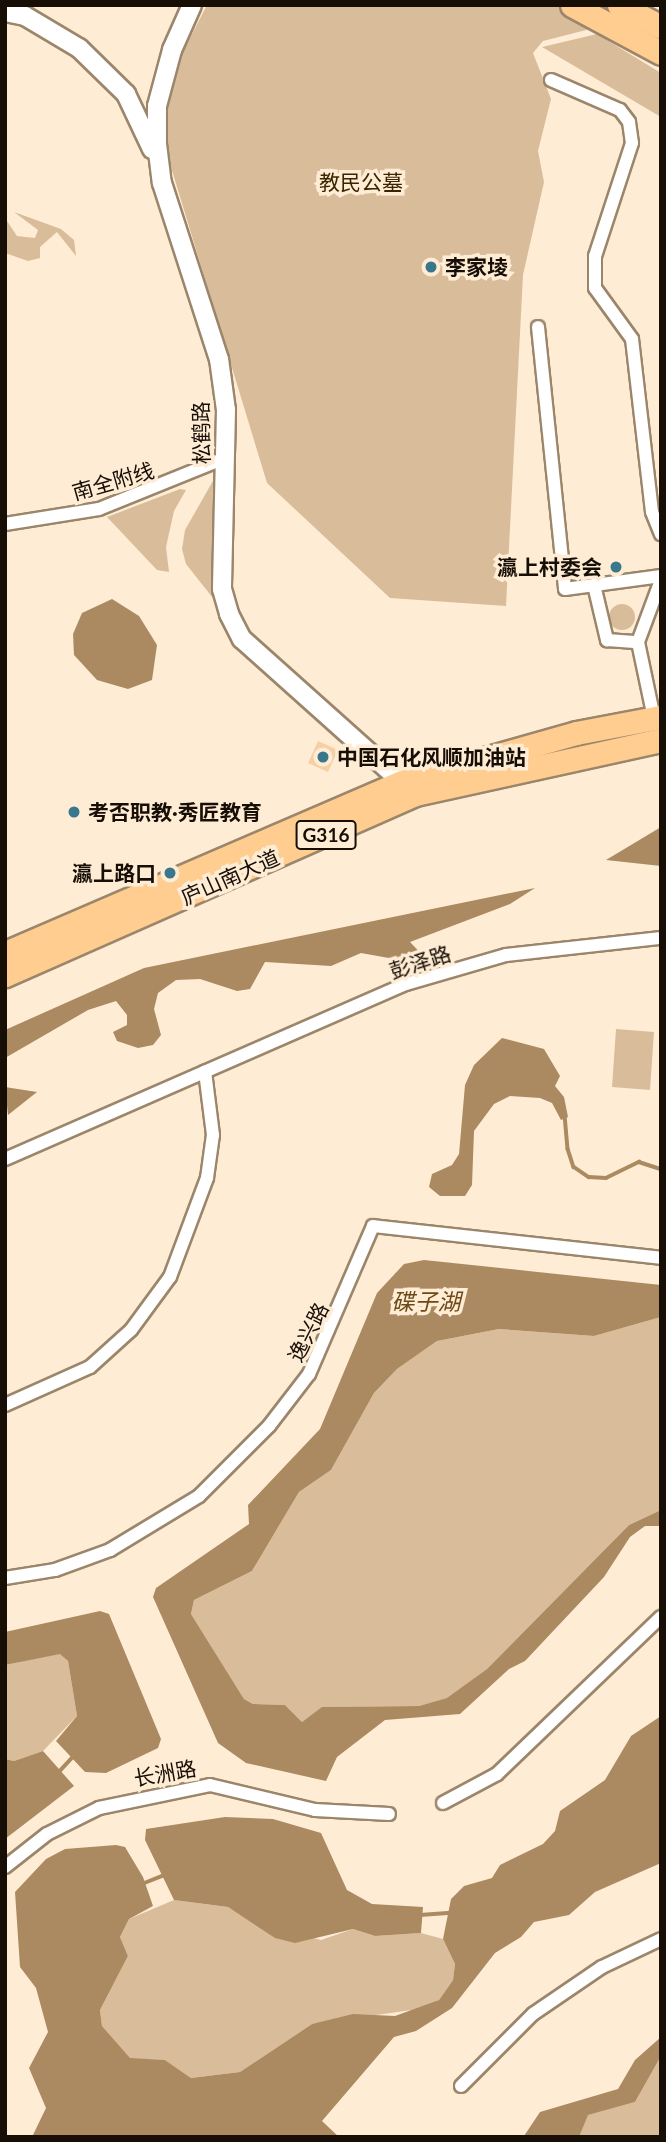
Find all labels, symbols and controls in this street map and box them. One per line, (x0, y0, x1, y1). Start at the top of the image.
park label: 教民公墓 (319, 169, 403, 195)
place label: 李家堎 (445, 254, 508, 280)
marker: 李家堎 (423, 259, 439, 275)
street label: 松鹤路 (188, 401, 214, 465)
street label: 南全附线 (69, 457, 157, 505)
place label: 瀛上村委会 (497, 554, 602, 580)
marker: 瀛上村委会 (608, 559, 624, 575)
place label: 中国石化风顺加油站 (337, 744, 526, 770)
marker: 中国石化风顺加油站 (315, 749, 331, 765)
place label: 考否职教·秀匠教育 (88, 799, 262, 825)
marker: 考否职教·秀匠教育 (66, 804, 82, 820)
road number: G316 (294, 820, 358, 850)
street label: 庐山南大道 (177, 844, 283, 910)
place label: 瀛上路口 (72, 860, 156, 886)
marker: 瀛上路口 (162, 865, 178, 881)
street label: 彭泽路 (386, 940, 454, 984)
water label: 碟子湖 (392, 1287, 460, 1315)
street label: 逸兴路 (282, 1298, 334, 1366)
street label: 长洲路 (132, 1755, 198, 1791)

